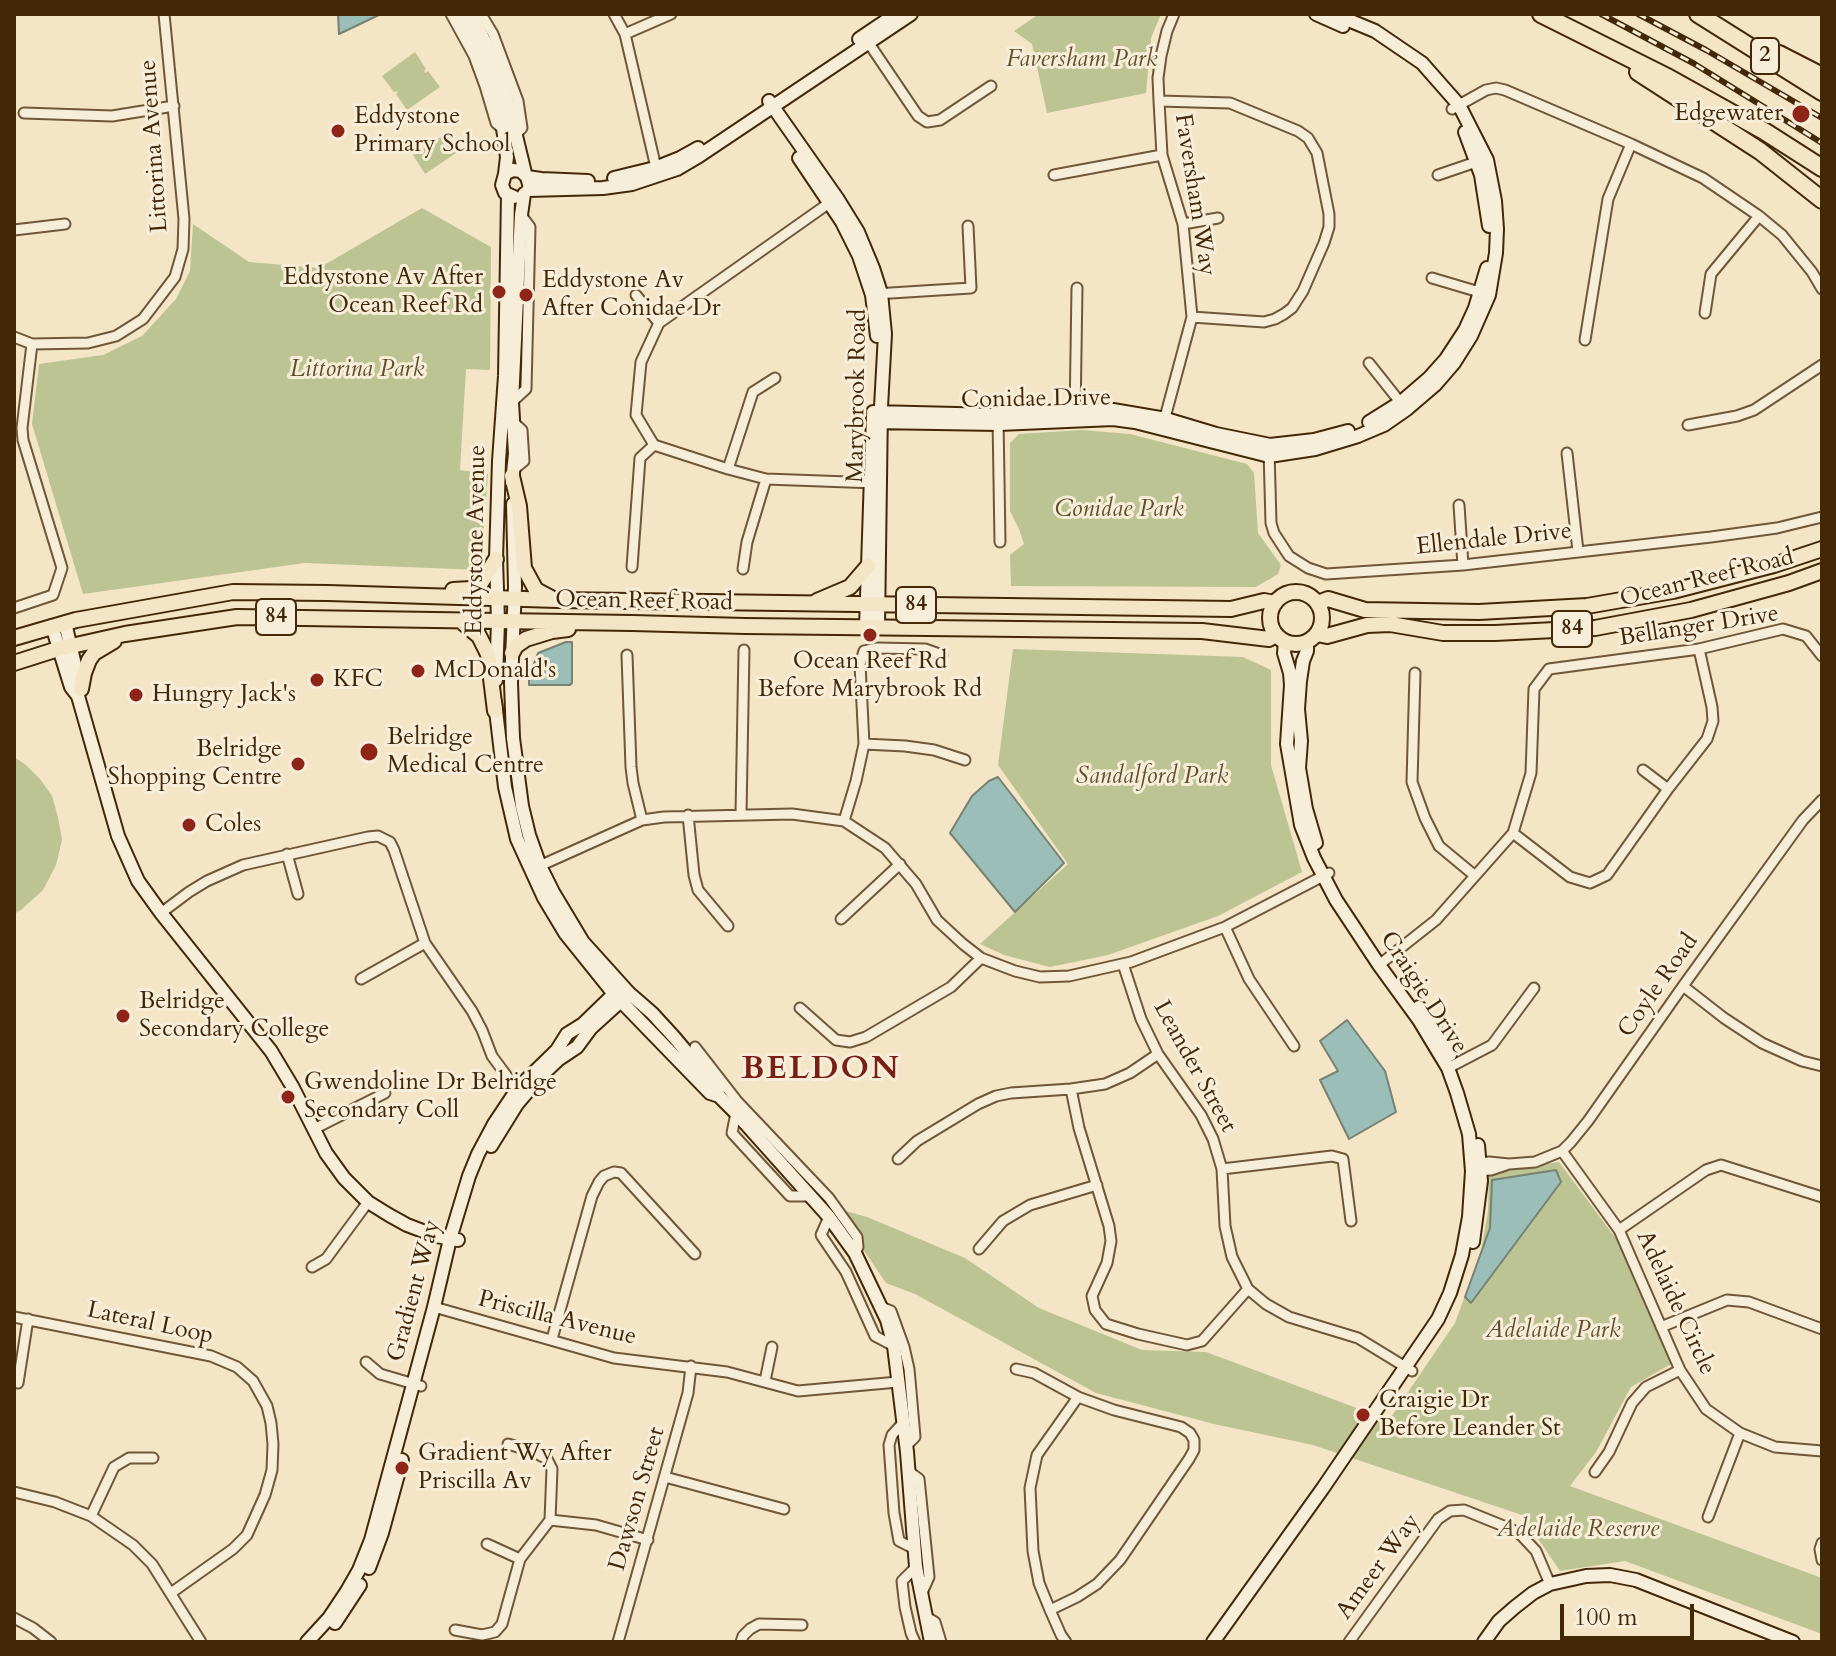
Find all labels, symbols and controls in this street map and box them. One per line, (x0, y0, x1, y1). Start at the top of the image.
road number: 2 (1751, 38, 1779, 74)
park label: Faversham Park (1006, 46, 1158, 74)
street label: Littorina Avenue (135, 59, 175, 233)
place label: Edgewater (1674, 100, 1783, 128)
place label: Eddystone Primary School (354, 103, 510, 159)
marker: Edgewater (1790, 103, 1812, 125)
street label: Faversham Way (1167, 112, 1221, 278)
marker: Eddystone Primary School (329, 122, 347, 140)
place label: Eddystone Av After Ocean Reef Rd (283, 264, 483, 320)
place label: Eddystone Av After Conidae Dr (542, 267, 721, 323)
marker: Eddystone Av After Ocean Reef Rd (490, 283, 508, 301)
marker: Eddystone Av After Conidae Dr (517, 286, 535, 304)
street label: Marybrook Road (842, 309, 874, 483)
park label: Littorina Park (290, 356, 424, 384)
street label: Conidae Drive (961, 384, 1111, 416)
street label: Eddystone Avenue (461, 445, 493, 635)
park label: Conidae Park (1054, 496, 1184, 524)
street label: Ellendale Drive (1415, 518, 1573, 562)
street label: Ocean Reef Road (1617, 544, 1797, 614)
street label: Ocean Reef Road (555, 586, 733, 618)
road number: 84 (896, 587, 936, 623)
road number: 84 (256, 599, 296, 635)
street label: Bellanger Drive (1617, 600, 1781, 654)
road number: 84 (1552, 611, 1592, 647)
marker: Ocean Reef Rd Before Marybrook Rd (861, 626, 879, 644)
place label: Ocean Reef Rd Before Marybrook Rd (758, 648, 982, 704)
place label: McDonald's (434, 657, 556, 685)
marker: McDonald's (409, 662, 427, 680)
place label: KFC (333, 666, 383, 694)
marker: KFC (308, 671, 326, 689)
place label: Hungry Jack's (152, 681, 296, 709)
marker: Hungry Jack's (127, 686, 145, 704)
place label: Belridge Medical Centre (387, 724, 544, 780)
place label: Belridge Shopping Centre (108, 736, 282, 792)
marker: Belridge Medical Centre (358, 741, 380, 763)
marker: Belridge Shopping Centre (289, 755, 307, 773)
park label: Sandalford Park (1076, 763, 1228, 791)
place label: Coles (205, 811, 261, 839)
marker: Coles (180, 816, 198, 834)
street label: Craigie Drive (1373, 927, 1473, 1059)
street label: Coyle Road (1613, 929, 1705, 1043)
place label: Belridge Secondary College (139, 988, 329, 1044)
street label: Leander Street (1146, 996, 1242, 1138)
marker: Belridge Secondary College (114, 1007, 132, 1025)
district label: BELDON (741, 1052, 901, 1090)
place label: Gwendoline Dr Belridge Secondary Coll (304, 1069, 557, 1125)
marker: Gwendoline Dr Belridge Secondary Coll (279, 1088, 297, 1106)
street label: Gradient Way (382, 1217, 448, 1365)
street label: Adelaide Circle (1629, 1226, 1721, 1380)
street label: Priscilla Avenue (475, 1285, 639, 1353)
street label: Lateral Loop (84, 1297, 216, 1351)
park label: Adelaide Park (1485, 1317, 1621, 1345)
place label: Craigie Dr Before Leander St (1379, 1387, 1560, 1443)
marker: Craigie Dr Before Leander St (1354, 1406, 1372, 1424)
street label: Dawson Street (604, 1424, 672, 1574)
place label: Gradient Wy After Priscilla Av (418, 1440, 611, 1496)
marker: Gradient Wy After Priscilla Av (393, 1459, 411, 1477)
street label: Ameer Way (1331, 1508, 1427, 1626)
park label: Adelaide Reserve (1497, 1516, 1659, 1544)
scale bar (1564, 1588, 1698, 1638)
text: 100 m (1574, 1601, 1638, 1634)

